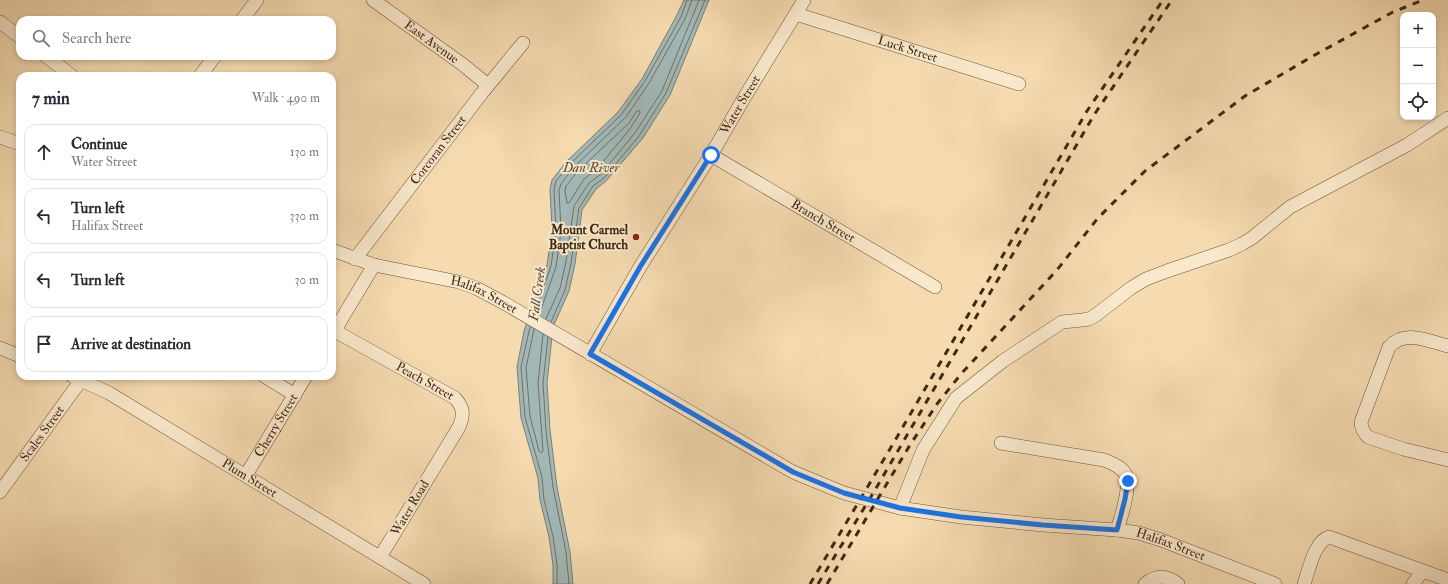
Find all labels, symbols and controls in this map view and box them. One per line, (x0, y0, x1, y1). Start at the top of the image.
map controls (1400, 12, 1436, 120)
button: + (1400, 12, 1436, 48)
search box (16, 16, 336, 60)
street label: East Avenue (401, 17, 462, 67)
icon: search (30, 27, 52, 49)
text: Search here (62, 29, 131, 48)
street label: Luck Street (876, 32, 939, 66)
button: − (1400, 48, 1436, 84)
street label: Water Street (716, 72, 764, 138)
button: locate (1400, 84, 1436, 120)
text: 7 min (32, 88, 70, 109)
text: Walk · 490 m (252, 90, 320, 106)
street label: Corcoran Street (407, 112, 470, 188)
text: Continue (71, 135, 127, 154)
icon: ahead (33, 141, 55, 163)
text: 130 m (290, 144, 319, 160)
route start (702, 146, 720, 164)
text: Water Street (71, 154, 137, 170)
water label: Dan River (562, 159, 620, 176)
street label: Branch Street (788, 196, 858, 246)
text: Turn left (71, 199, 125, 218)
icon: left (33, 205, 55, 227)
text: 330 m (290, 208, 319, 224)
text: Halifax Street (71, 218, 143, 234)
place label: Mount Carmel Baptist Church (549, 222, 629, 254)
marker: Mount Carmel Baptist Church (631, 232, 641, 242)
water label: Fall Creek (525, 266, 549, 323)
icon: left (33, 269, 55, 291)
text: Turn left (71, 271, 125, 290)
text: 30 m (295, 272, 319, 288)
street label: Halifax Street (449, 273, 520, 317)
icon: arrive (33, 333, 55, 355)
text: Arrive at destination (71, 335, 191, 354)
street label: Peach Street (393, 359, 457, 404)
street label: Cherry Street (251, 391, 301, 460)
street label: Scales Street (17, 403, 68, 465)
street label: Plum Street (219, 455, 280, 501)
route end (1119, 472, 1137, 490)
street label: Water Road (387, 477, 433, 539)
street label: Halifax Street (1134, 525, 1207, 564)

